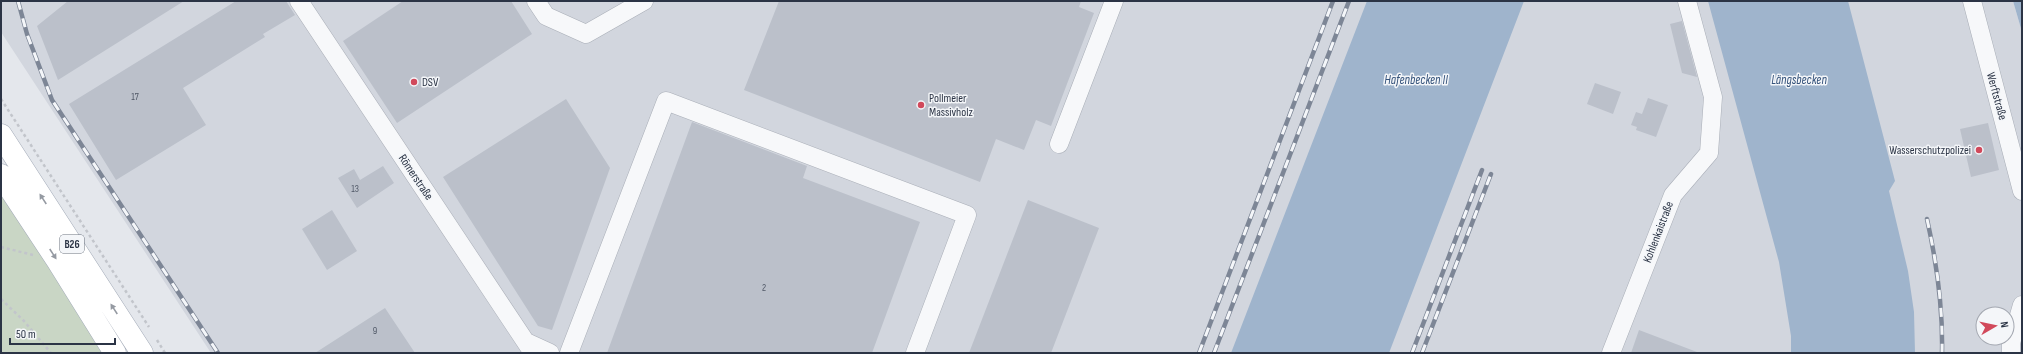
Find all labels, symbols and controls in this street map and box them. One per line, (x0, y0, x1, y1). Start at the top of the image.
street label: Werftstraße (1983, 71, 2010, 122)
water label: Hafenbecken II (1384, 72, 1448, 88)
water label: Längsbecken (1771, 72, 1827, 88)
place label: DSV (422, 75, 439, 90)
marker: DSV (409, 77, 419, 87)
house number: 17 (131, 91, 139, 103)
place label: Pollmeier Massivholz (929, 91, 973, 120)
marker: Pollmeier Massivholz (916, 100, 926, 110)
place label: Wasserschutzpolizei (1889, 143, 1971, 158)
marker: Wasserschutzpolizei (1974, 145, 1984, 155)
street label: Römerstraße (395, 152, 436, 203)
house number: 13 (351, 183, 359, 195)
one-way arrow (39, 194, 47, 205)
street label: Kohlenkaistraße (1640, 199, 1677, 265)
road number: B26 (60, 235, 84, 253)
one-way arrow (49, 249, 57, 259)
house number: 2 (762, 282, 766, 294)
one-way arrow (110, 303, 117, 314)
north arrow (1975, 306, 2015, 346)
scale bar (10, 320, 115, 346)
text: N (1998, 321, 2011, 329)
house number: 9 (373, 325, 377, 337)
text: 50 m (16, 327, 36, 342)

